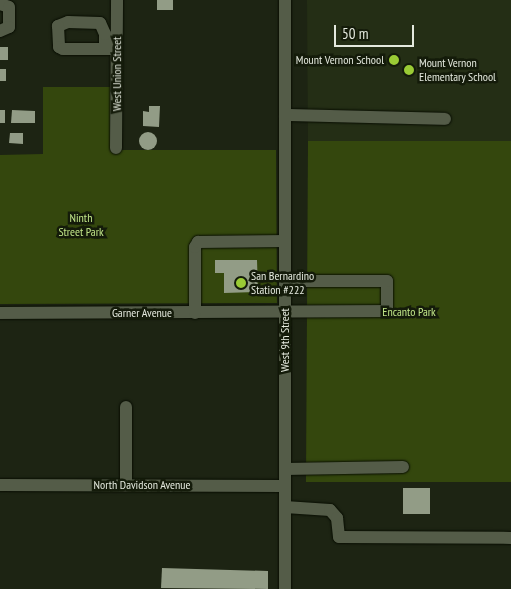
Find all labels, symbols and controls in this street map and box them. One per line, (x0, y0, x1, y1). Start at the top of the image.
scale bar (336, 15, 416, 47)
text: 50 m (342, 24, 368, 43)
street label: West Union Street (110, 37, 124, 111)
place label: Mount Vernon School (296, 53, 384, 67)
marker: Mount Vernon School (388, 54, 400, 66)
place label: Mount Vernon Elementary School (419, 56, 496, 84)
marker: Mount Vernon Elementary School (403, 64, 415, 76)
park label: Ninth Street Park (58, 211, 104, 239)
place label: San Bernardino Station #222 (251, 269, 314, 297)
marker: San Bernardino Station #222 (235, 277, 247, 289)
park label: Encanto Park (382, 305, 436, 319)
street label: Garner Avenue (112, 306, 172, 320)
street label: West 9th Street (278, 308, 292, 372)
street label: North Davidson Avenue (93, 478, 191, 492)

